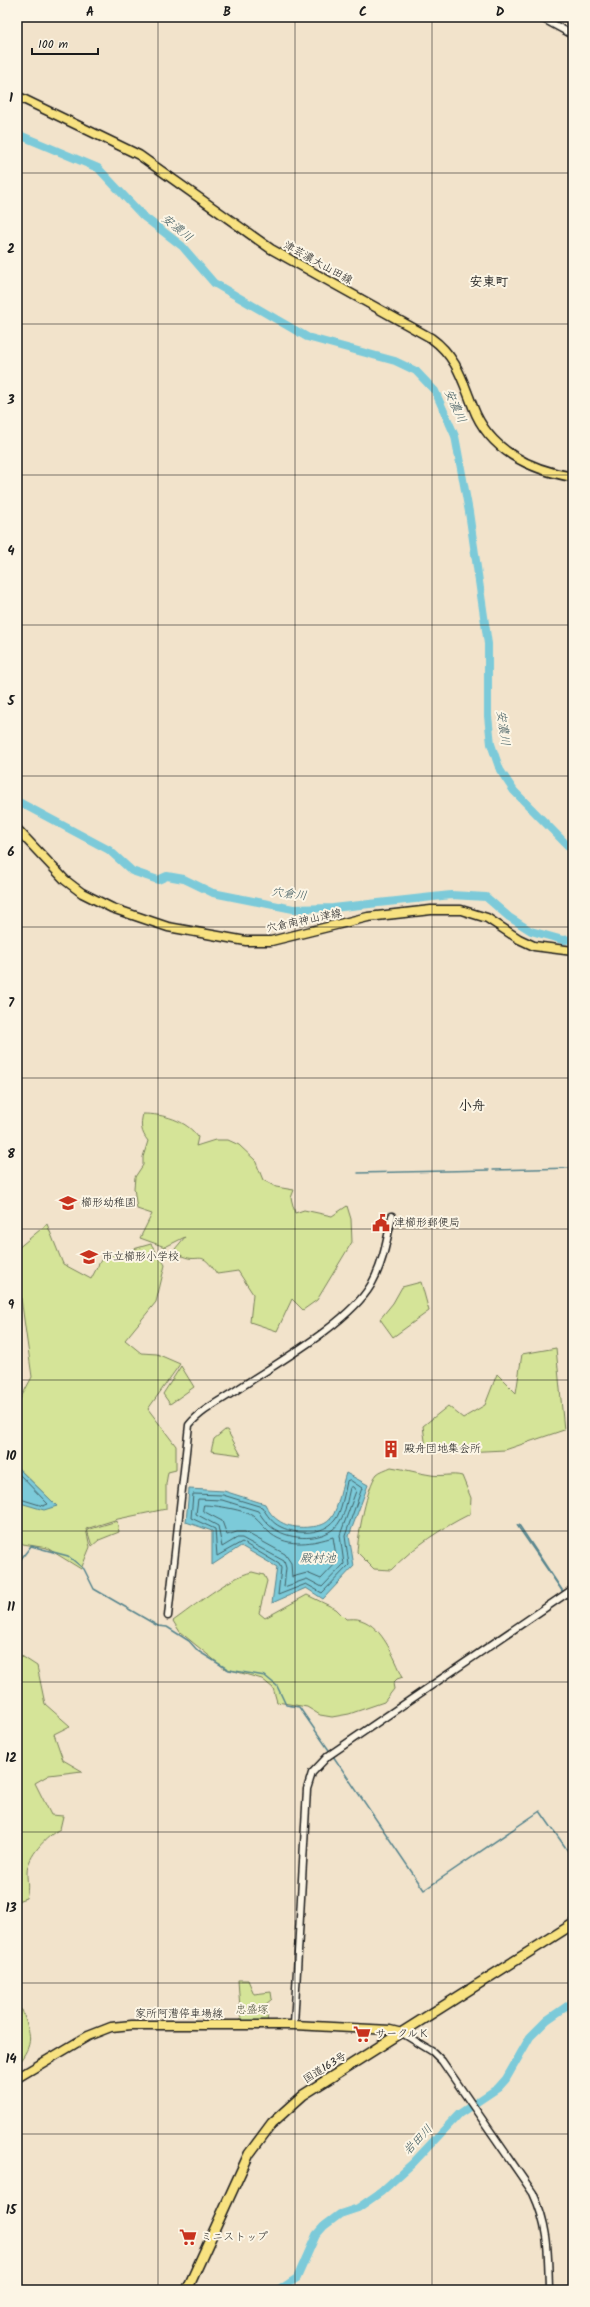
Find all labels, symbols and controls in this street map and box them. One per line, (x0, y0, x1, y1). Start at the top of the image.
text: A (86, 2, 94, 23)
text: B (223, 2, 231, 23)
text: C (359, 2, 367, 23)
text: D (496, 2, 505, 23)
scale bar (32, 30, 98, 56)
text: 100 m (38, 35, 69, 54)
text: 1 (9, 88, 13, 109)
water label: 安濃川 (157, 209, 197, 247)
street label: 津芸濃大山田線 (280, 236, 356, 290)
text: 2 (7, 239, 15, 260)
district label: 安東町 (469, 272, 509, 293)
water label: 安濃川 (439, 386, 471, 426)
text: 3 (6, 390, 15, 411)
text: 4 (7, 541, 15, 562)
text: 5 (7, 691, 16, 712)
water label: 安濃川 (491, 709, 515, 747)
text: 6 (7, 842, 15, 863)
water label: 穴倉川 (270, 882, 308, 906)
street label: 穴倉南神山津線 (264, 904, 344, 938)
text: 7 (8, 993, 15, 1014)
district label: 小舟 (459, 1096, 485, 1117)
text: 8 (7, 1144, 15, 1165)
school or university icon: 櫛形幼稚園 (58, 1193, 78, 1213)
place label: 櫛形幼稚園 (81, 1194, 136, 1212)
public building icon: 津櫛形郵便局 (371, 1213, 391, 1233)
place label: 津櫛形郵便局 (394, 1214, 460, 1232)
school or university icon: 市立櫛形小学校 (79, 1247, 99, 1267)
place label: 市立櫛形小学校 (102, 1248, 179, 1266)
text: 9 (8, 1295, 15, 1316)
building icon: 殿舟団地集会所 (381, 1439, 401, 1459)
place label: 殿舟団地集会所 (404, 1440, 481, 1458)
text: 10 (6, 1446, 17, 1467)
water label: 殿村池 (300, 1549, 337, 1568)
text: 11 (7, 1597, 15, 1618)
text: 12 (5, 1748, 17, 1769)
text: 13 (5, 1898, 17, 1919)
park label: 忠盛塚 (236, 2001, 269, 2019)
street label: 家所阿漕停車場線 (135, 2005, 223, 2023)
supermarket icon: サークルＫ (352, 2024, 372, 2044)
place label: サークルＫ (375, 2025, 429, 2043)
street label: 国道163号 (300, 2047, 350, 2089)
text: 14 (5, 2049, 17, 2070)
water label: 岩田川 (399, 2120, 437, 2160)
text: 15 (6, 2200, 18, 2221)
supermarket icon: ミニストップ (178, 2227, 198, 2247)
place label: ミニストップ (201, 2228, 268, 2246)

